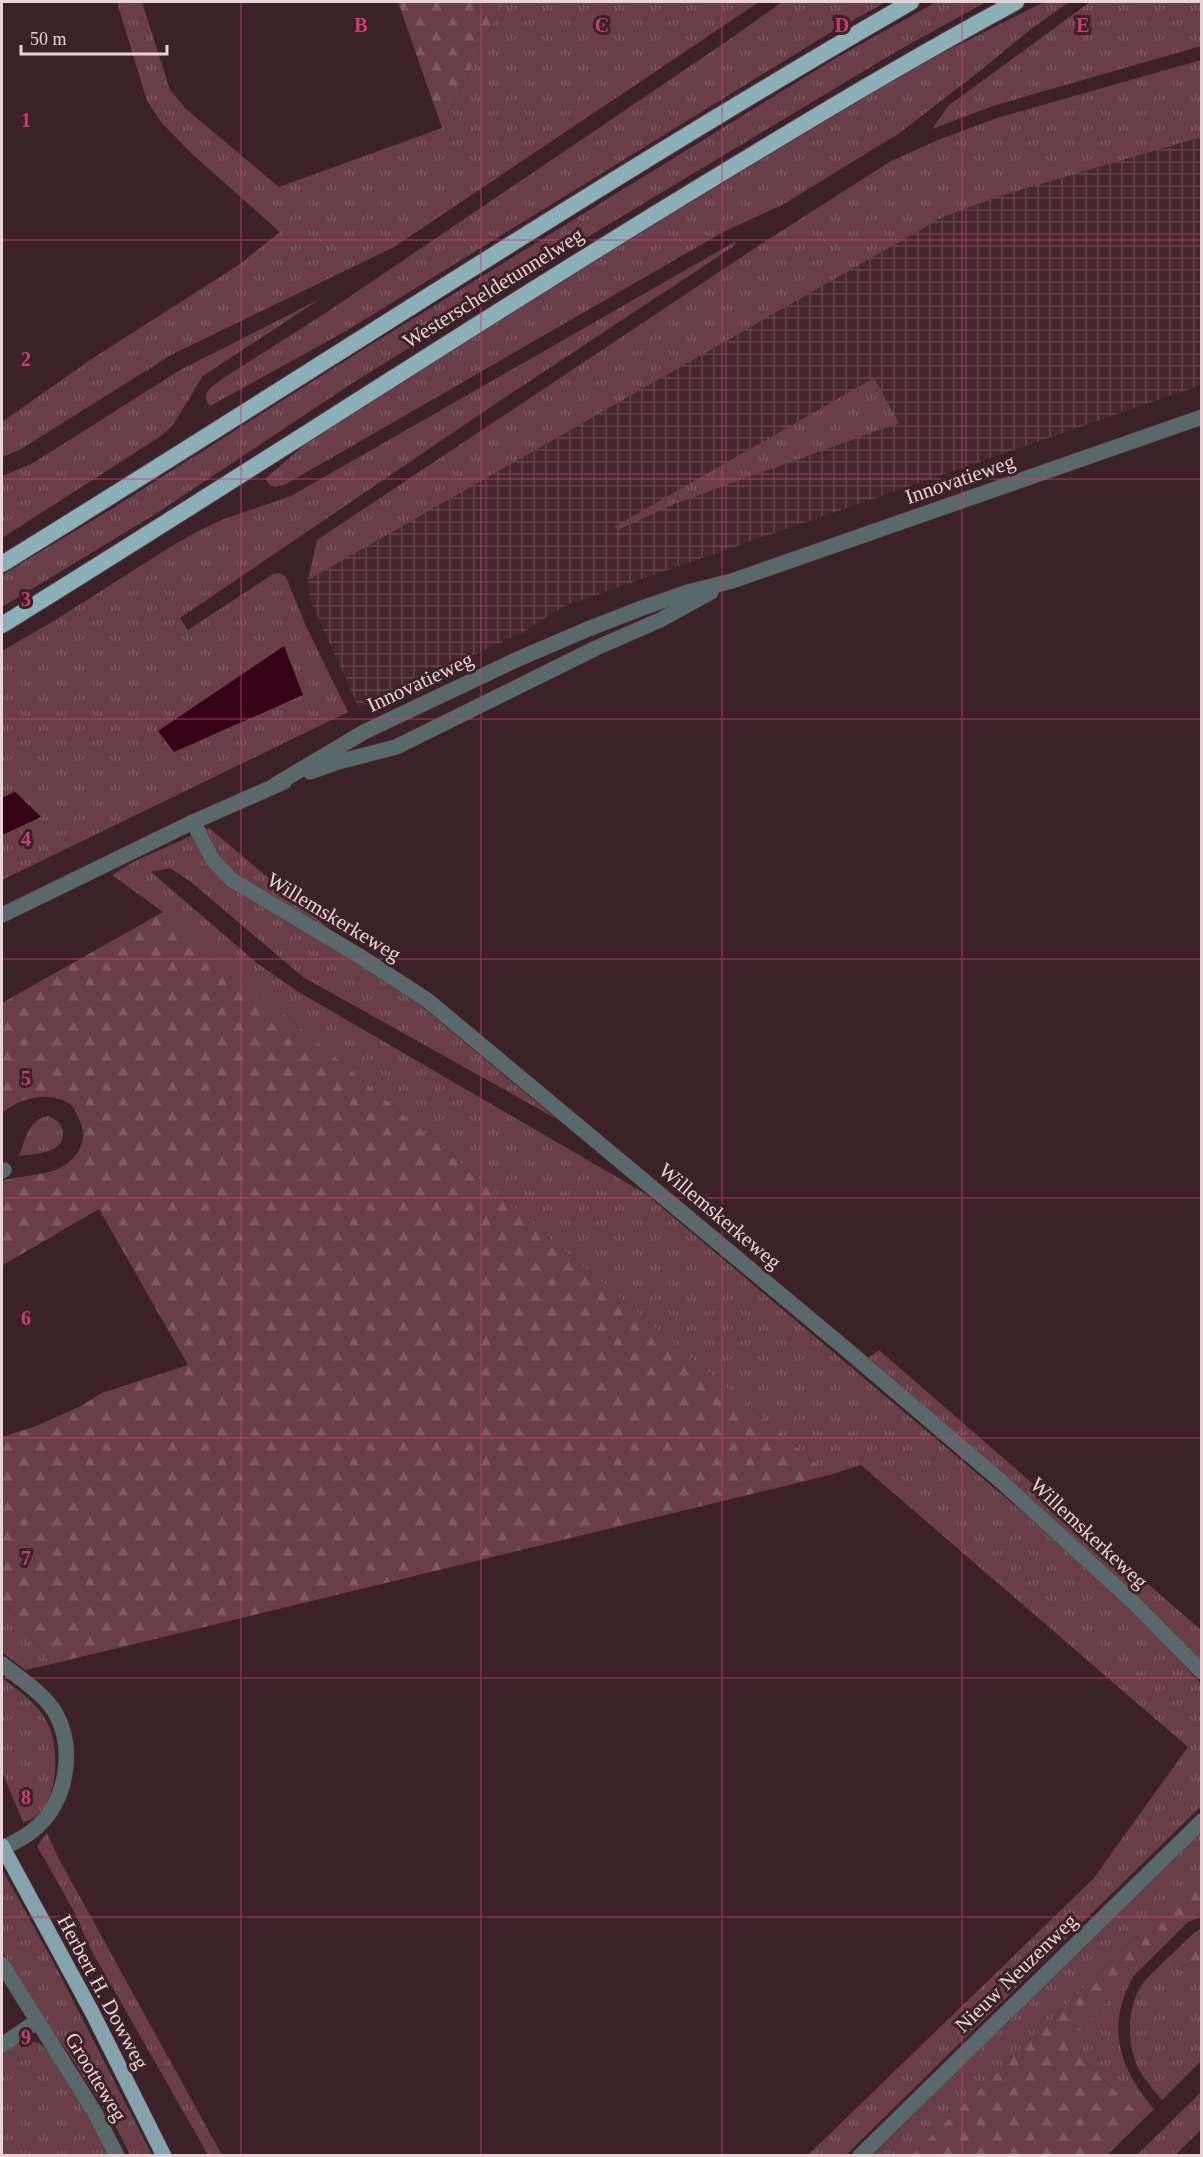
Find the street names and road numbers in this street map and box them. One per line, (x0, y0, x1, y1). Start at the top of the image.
street label: Westerscheldetunnelweg (398, 222, 588, 353)
street label: Innovatieweg (902, 449, 1018, 509)
street label: Innovatieweg (363, 647, 477, 717)
street label: Willemskerkeweg (263, 868, 406, 967)
street label: Willemskerkeweg (654, 1158, 786, 1274)
street label: Willemskerkeweg (1025, 1472, 1153, 1594)
street label: Nieuw Neuzenweg (950, 1908, 1082, 2037)
street label: Herbert H. Dowweg (52, 1911, 154, 2073)
street label: Grootteweg (60, 2028, 132, 2126)

